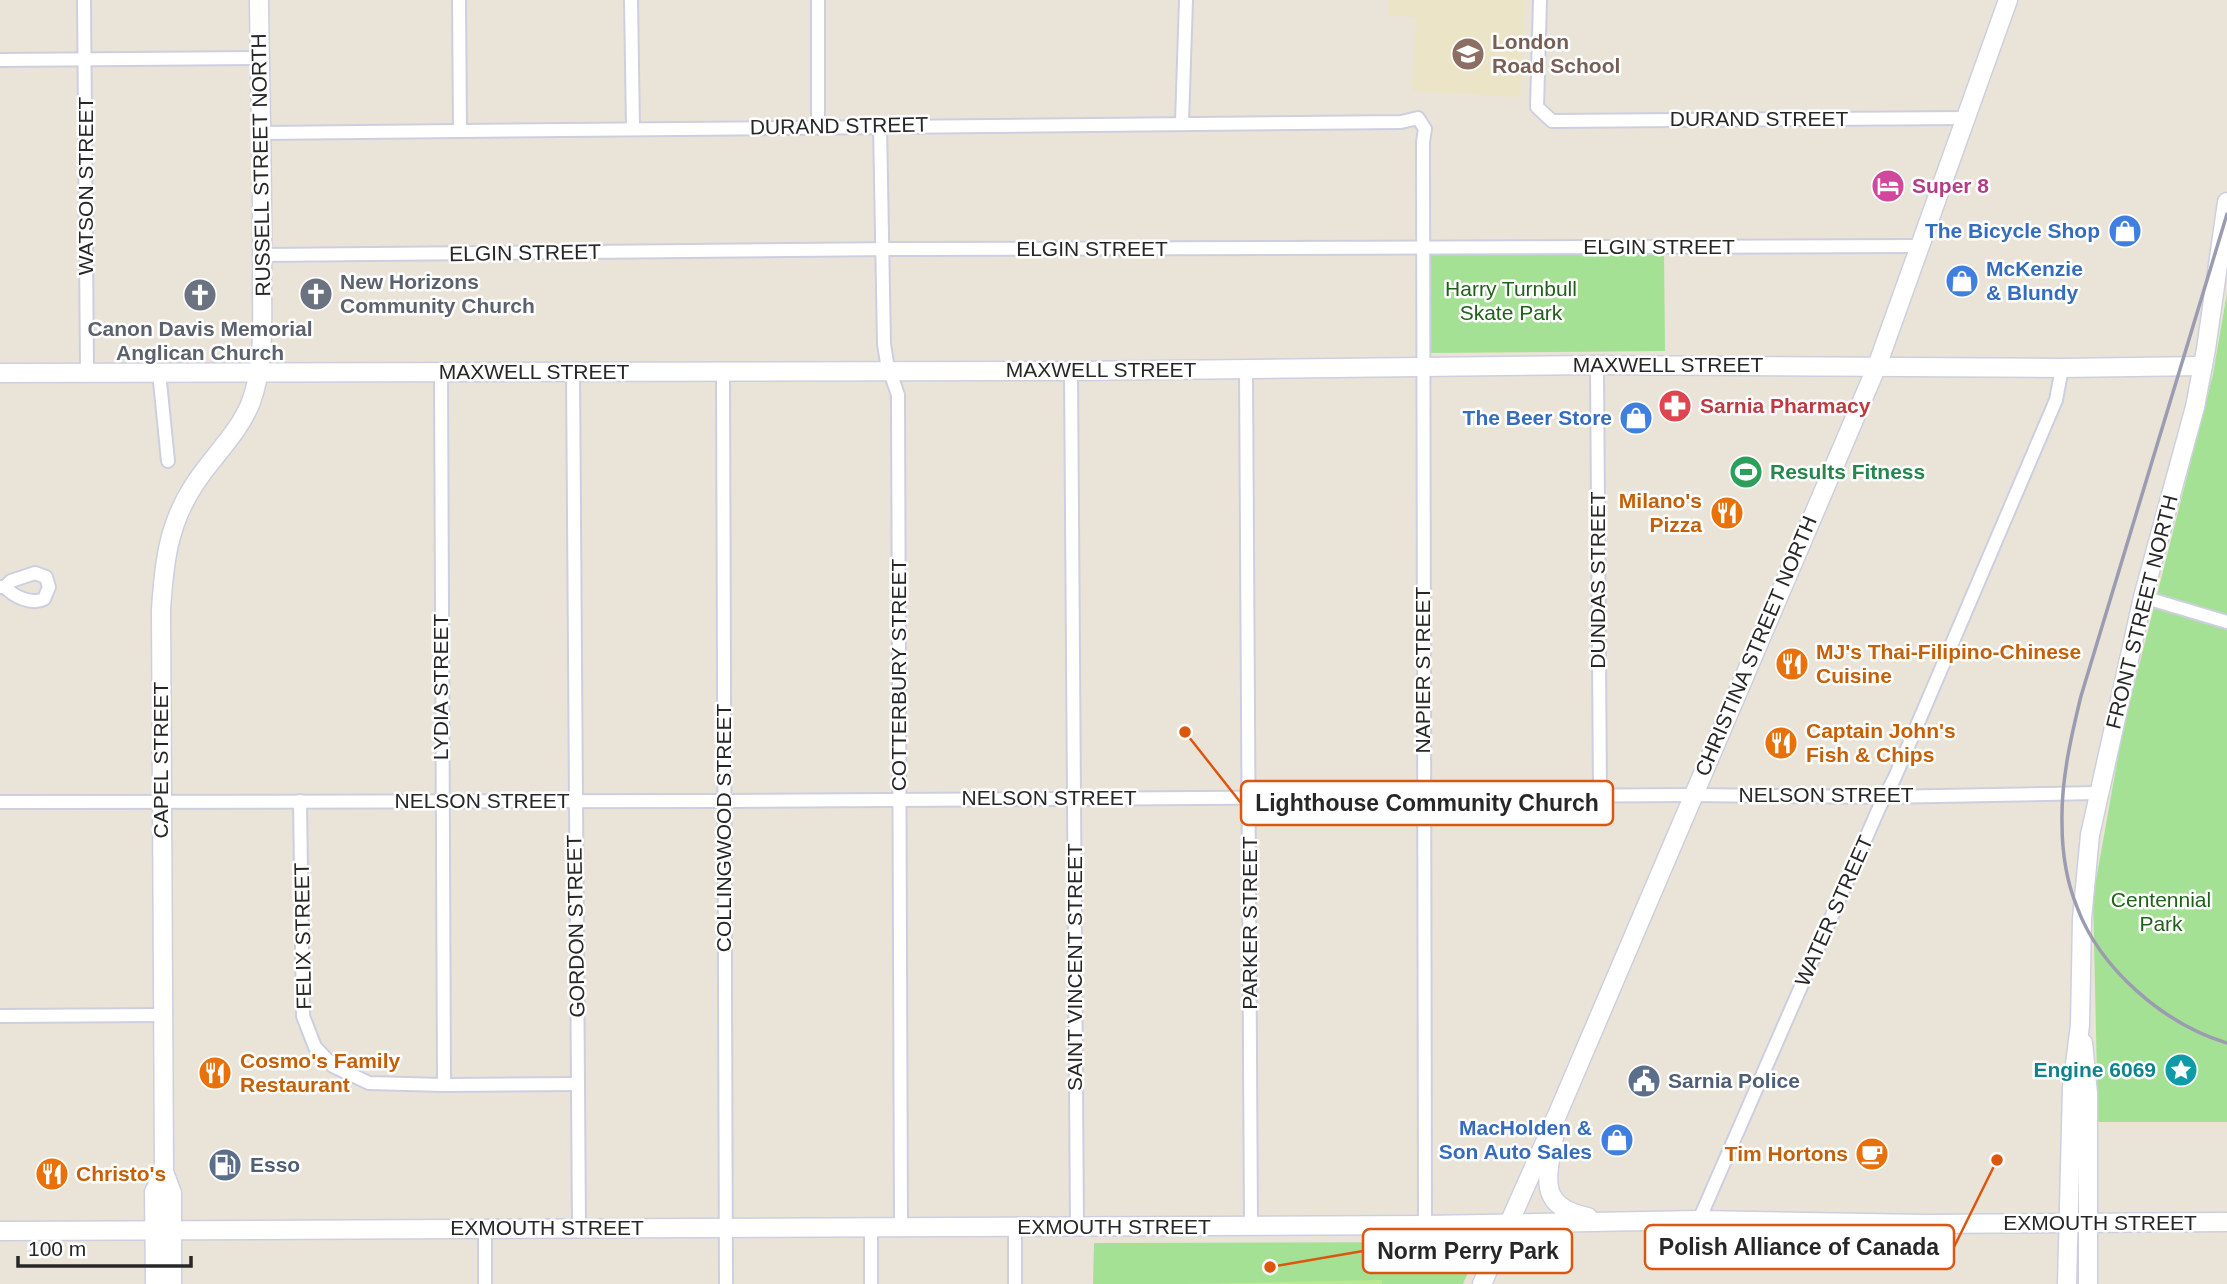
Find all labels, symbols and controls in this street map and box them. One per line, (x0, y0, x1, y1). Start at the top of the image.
place label: London Road School (1492, 30, 1620, 77)
street label: RUSSELL STREET NORTH (247, 33, 274, 297)
school or university icon: London Road School (1449, 35, 1487, 73)
street label: WATSON STREET (74, 97, 97, 275)
street label: DURAND STREET (1670, 107, 1848, 130)
street label: DURAND STREET (750, 112, 929, 139)
hotel icon: Super 8 (1869, 167, 1907, 205)
place label: Super 8 (1912, 174, 1989, 197)
shop icon: The Bicycle Shop (2106, 212, 2144, 250)
place label: The Bicycle Shop (1925, 219, 2100, 242)
street label: ELGIN STREET (1583, 235, 1735, 258)
street label: ELGIN STREET (1016, 237, 1168, 260)
street label: ELGIN STREET (449, 240, 601, 265)
place label: McKenzie & Blundy (1986, 257, 2083, 304)
shop icon: McKenzie & Blundy (1943, 262, 1981, 300)
place label: New Horizons Community Church (340, 270, 535, 317)
church icon: New Horizons Community Church (297, 275, 335, 313)
church icon: Canon Davis Memorial Anglican Church (181, 276, 219, 314)
park label: Harry Turnbull Skate Park (1445, 277, 1577, 324)
place label: Canon Davis Memorial Anglican Church (87, 317, 313, 364)
street label: MAXWELL STREET (1573, 353, 1763, 376)
street label: MAXWELL STREET (1006, 358, 1196, 381)
street label: MAXWELL STREET (439, 360, 629, 383)
pharmacy icon: Sarnia Pharmacy (1656, 387, 1694, 425)
place label: Sarnia Pharmacy (1700, 394, 1871, 417)
shop icon: The Beer Store (1617, 399, 1655, 437)
place label: The Beer Store (1463, 406, 1612, 429)
sports icon: Results Fitness (1727, 453, 1765, 491)
place label: Results Fitness (1770, 460, 1925, 483)
place label: Milano's Pizza (1619, 489, 1702, 536)
street label: DUNDAS STREET (1586, 491, 1609, 669)
street label: FRONT STREET NORTH (2101, 492, 2182, 731)
restaurant icon: Milano's Pizza (1708, 494, 1746, 532)
street label: CHRISTINA STREET NORTH (1690, 512, 1821, 779)
street label: COTTERBURY STREET (887, 559, 910, 791)
street label: NAPIER STREET (1411, 586, 1434, 753)
street label: LYDIA STREET (429, 614, 452, 760)
place label: MJ's Thai-Filipino-Chinese Cuisine (1816, 640, 2081, 687)
restaurant icon: MJ's Thai-Filipino-Chinese Cuisine (1773, 645, 1811, 683)
street label: CAPEL STREET (149, 681, 172, 838)
street label: COLLINGWOOD STREET (712, 704, 735, 952)
place label: Captain John's Fish & Chips (1806, 719, 1956, 766)
restaurant icon: Captain John's Fish & Chips (1762, 724, 1800, 762)
callout: Lighthouse Community Church (1241, 781, 1613, 825)
street label: NELSON STREET (1738, 783, 1914, 806)
street label: NELSON STREET (961, 786, 1137, 809)
street label: NELSON STREET (394, 789, 570, 812)
text: Lighthouse Community Church (1255, 790, 1599, 816)
street label: WATER STREET (1790, 832, 1877, 990)
street label: GORDON STREET (562, 834, 589, 1018)
street label: PARKER STREET (1238, 836, 1261, 1010)
street label: SAINT VINCENT STREET (1063, 843, 1086, 1091)
street label: FELIX STREET (290, 862, 315, 1010)
park label: Centennial Park (2111, 888, 2211, 935)
place label: Cosmo's Family Restaurant (240, 1049, 401, 1096)
place icon: Engine 6069 (2162, 1051, 2200, 1089)
restaurant icon: Cosmo's Family Restaurant (196, 1054, 234, 1092)
place label: Engine 6069 (2033, 1058, 2156, 1081)
public building icon: Sarnia Police (1625, 1062, 1663, 1100)
place label: Sarnia Police (1668, 1069, 1800, 1092)
place label: MacHolden & Son Auto Sales (1439, 1116, 1592, 1163)
shop icon: MacHolden & Son Auto Sales (1598, 1121, 1636, 1159)
cafe icon: Tim Hortons (1853, 1135, 1891, 1173)
place label: Tim Hortons (1725, 1142, 1848, 1165)
fuel station icon: Esso (206, 1146, 244, 1184)
place label: Esso (250, 1153, 300, 1176)
restaurant icon: Christo's (33, 1155, 71, 1193)
place label: Christo's (76, 1162, 166, 1185)
street label: EXMOUTH STREET (2003, 1211, 2197, 1234)
street label: EXMOUTH STREET (1017, 1215, 1211, 1238)
street label: EXMOUTH STREET (450, 1216, 644, 1239)
scale bar (18, 1224, 191, 1268)
callout: Polish Alliance of Canada (1645, 1225, 1954, 1269)
callout: Norm Perry Park (1363, 1229, 1572, 1273)
text: Polish Alliance of Canada (1659, 1234, 1939, 1260)
text: 100 m (28, 1237, 86, 1260)
text: Norm Perry Park (1377, 1238, 1559, 1264)

